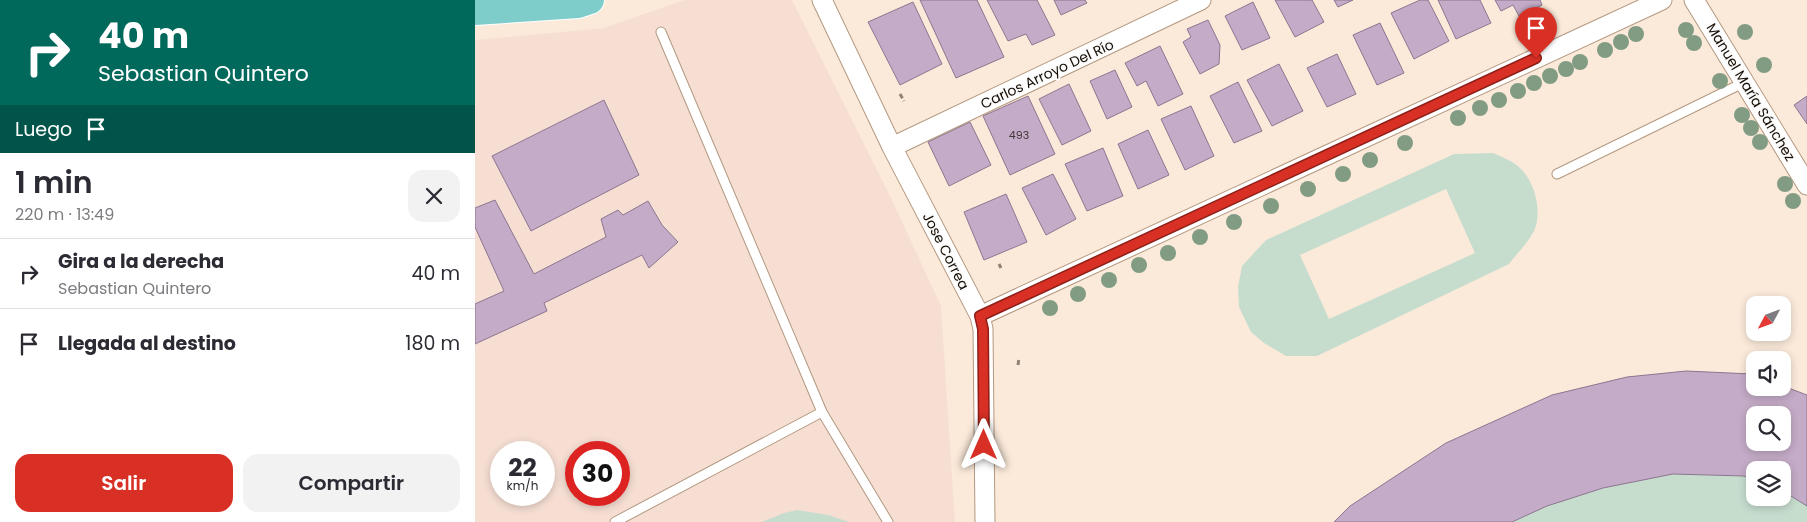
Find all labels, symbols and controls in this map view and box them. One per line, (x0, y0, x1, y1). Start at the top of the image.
pin (1515, 7, 1557, 58)
text: 40 m (98, 11, 189, 60)
icon: arrive (1522, 14, 1550, 42)
street label: Manuel María Sánchez (1702, 19, 1800, 165)
icon: right (15, 20, 80, 85)
street label: Carlos Arroyo Del Río (977, 34, 1117, 114)
text: Sebastian Quintero (98, 58, 309, 89)
icon: arrive (82, 115, 110, 143)
text: Luego (15, 116, 72, 143)
house number: 493 (1009, 127, 1029, 143)
text: 1 min (15, 161, 93, 204)
button: close (408, 170, 460, 222)
text: 220 m · 13:49 (15, 203, 114, 226)
street label: Jose Correa (918, 209, 974, 293)
text: Gira a la derecha (58, 248, 224, 275)
icon: right (15, 260, 43, 288)
text: 40 m (411, 260, 460, 287)
text: Sebastian Quintero (58, 277, 211, 300)
north arrow (1746, 296, 1791, 341)
map controls (1746, 296, 1791, 506)
icon: arrive (15, 330, 43, 358)
text: Llegada al destino (58, 330, 236, 357)
text: 180 m (405, 330, 460, 357)
button: sound (1746, 351, 1791, 396)
button: search (1746, 406, 1791, 451)
position arrow (957, 418, 1009, 470)
speed limit sign: 30 (565, 441, 630, 506)
text: 22 (508, 450, 537, 485)
button: Salir (15, 454, 233, 512)
button: Compartir (243, 454, 460, 512)
button: layers (1746, 461, 1791, 506)
text: km/h (507, 477, 538, 494)

